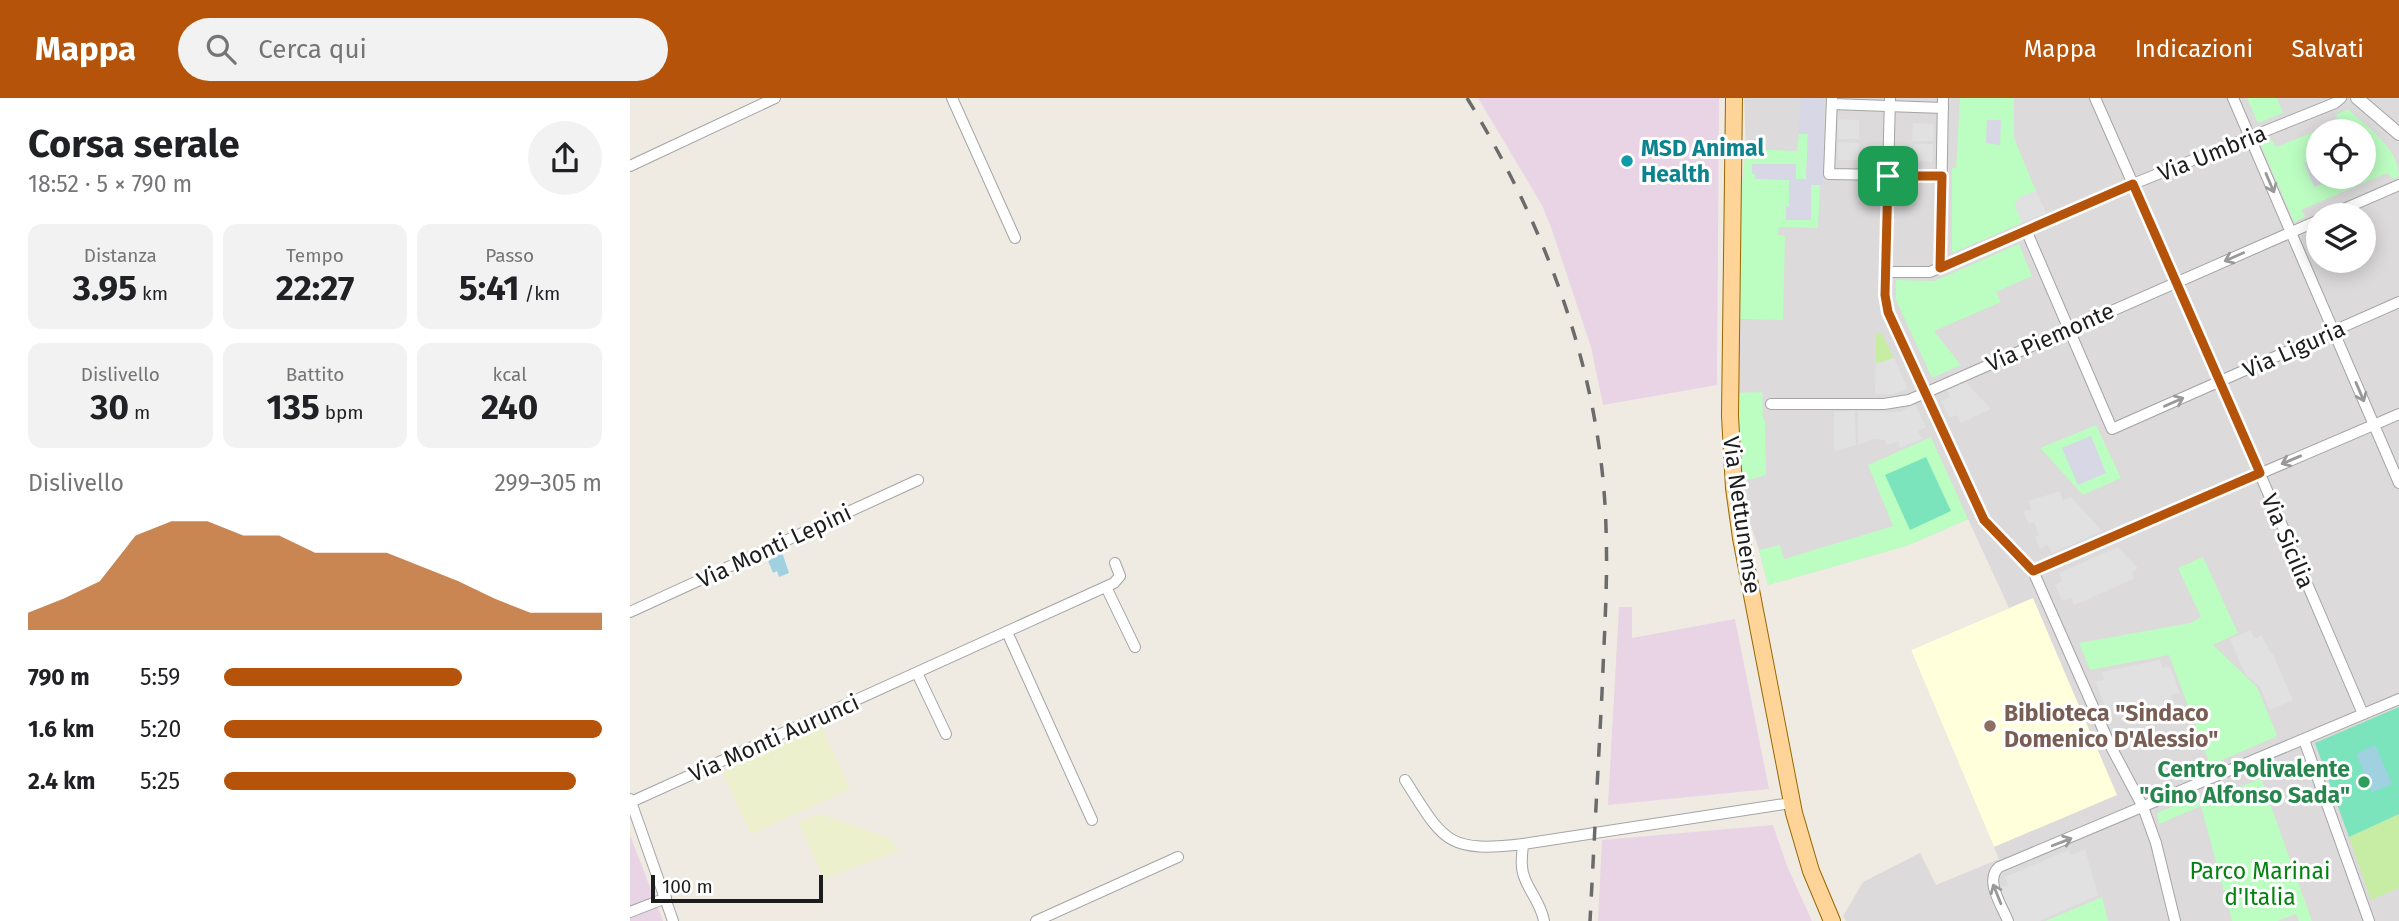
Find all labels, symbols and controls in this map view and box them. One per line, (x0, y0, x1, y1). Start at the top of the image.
search box (178, 18, 668, 81)
text: Mappa (35, 29, 136, 69)
icon: search (202, 30, 240, 68)
text: Cerca qui (258, 34, 367, 65)
text: Mappa (2024, 35, 2097, 63)
text: Indicazioni (2135, 35, 2253, 63)
text: Salvati (2291, 35, 2364, 63)
street label: Via Umbria (2154, 119, 2270, 187)
map controls (2306, 119, 2376, 273)
button: locate (2306, 119, 2376, 189)
text: Corsa serale (28, 121, 240, 167)
button: share (528, 121, 602, 195)
place label: MSD Animal Health (1641, 134, 1764, 188)
pin (1858, 146, 1918, 206)
marker: MSD Animal Health (1619, 153, 1635, 169)
icon: arrive (1869, 157, 1907, 195)
text: 18:52 · 5 × 790 m (28, 170, 192, 198)
one-way arrow (2264, 172, 2277, 193)
button: layers (2306, 203, 2376, 273)
text: Distanza (84, 244, 157, 267)
text: Tempo (286, 244, 344, 267)
text: Passo (485, 244, 534, 267)
one-way arrow (2223, 251, 2245, 264)
text: 3.95 (73, 267, 137, 309)
text: 22:27 (276, 267, 354, 309)
text: 5:41 (459, 267, 519, 309)
text: km (137, 282, 168, 305)
text: /km (519, 282, 560, 305)
street label: Via Piemonte (1982, 296, 2118, 378)
street label: Via Liguria (2239, 314, 2349, 384)
text: Dislivello (81, 363, 160, 386)
text: Battito (286, 363, 344, 386)
text: kcal (493, 363, 527, 386)
one-way arrow (2354, 381, 2367, 402)
text: 30 (90, 386, 129, 428)
text: 135 (266, 386, 320, 428)
text: 240 (481, 386, 538, 428)
one-way arrow (2163, 395, 2185, 408)
text: m (129, 401, 150, 424)
text: bpm (320, 401, 364, 424)
street label: Via Nettunense (1717, 434, 1767, 596)
one-way arrow (2281, 454, 2302, 467)
text: Dislivello (28, 469, 124, 497)
text: 299–305 m (494, 469, 602, 497)
street label: Via Sicilia (2256, 489, 2320, 593)
street label: Via Monti Lepini (692, 498, 856, 594)
text: 790 m (28, 663, 90, 691)
text: 5:59 (140, 663, 180, 691)
street label: Via Monti Aurunci (685, 688, 863, 788)
place label: Biblioteca "Sindaco Domenico D'Alessio" (2004, 699, 2218, 753)
text: 1.6 km (28, 715, 95, 743)
text: 5:20 (140, 715, 181, 743)
marker: Biblioteca "Sindaco Domenico D'Alessio" (1982, 718, 1998, 734)
place label: Centro Polivalente "Gino Alfonso Sada" (2139, 755, 2350, 809)
text: 2.4 km (28, 767, 95, 795)
text: 5:25 (140, 767, 180, 795)
marker: Centro Polivalente "Gino Alfonso Sada" (2356, 774, 2372, 790)
one-way arrow (2051, 834, 2072, 847)
park label: Parco Marinai d'Italia (2189, 857, 2331, 911)
scale bar (651, 872, 822, 904)
text: 100 m (662, 875, 713, 898)
one-way arrow (1990, 883, 2003, 905)

